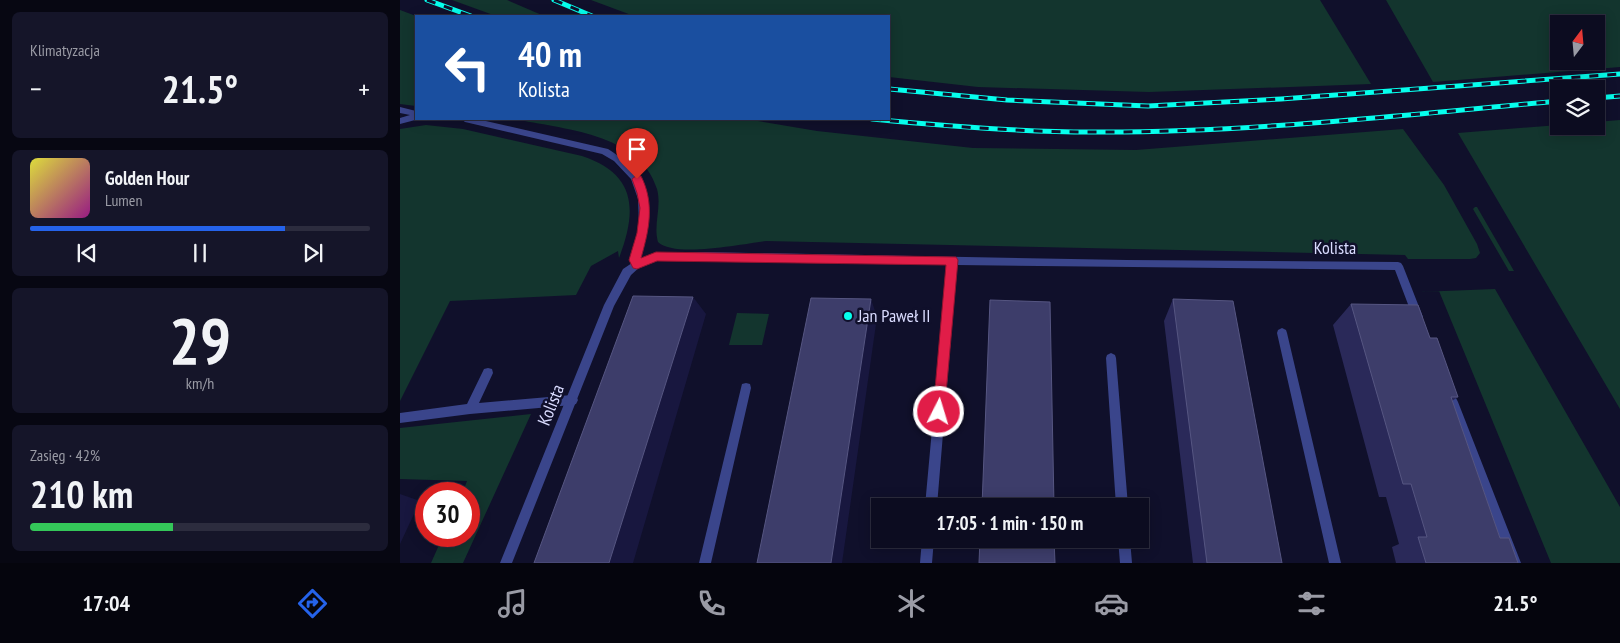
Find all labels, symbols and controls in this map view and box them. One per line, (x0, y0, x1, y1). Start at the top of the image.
north arrow (1550, 15, 1605, 70)
map controls (1550, 15, 1605, 135)
text: 40 m (518, 31, 582, 77)
icon: left (435, 35, 500, 100)
text: Klimatyzacja (30, 40, 100, 60)
text: 21.5° (162, 64, 238, 113)
text: − (30, 70, 42, 107)
text: + (358, 70, 370, 107)
text: Kolista (518, 75, 570, 103)
button: layers (1550, 80, 1605, 135)
pin (616, 128, 658, 179)
icon: arrive (623, 135, 651, 163)
text: Golden Hour (105, 166, 189, 190)
text: Lumen (105, 190, 142, 210)
street label: Kolista (1314, 236, 1356, 259)
icon: previous (73, 239, 101, 267)
icon: pause (186, 239, 214, 267)
icon: next (299, 239, 327, 267)
text: 29 (169, 298, 231, 382)
place label: Jan Paweł II (857, 304, 930, 327)
marker: Jan Paweł II (842, 310, 854, 322)
text: km/h (186, 373, 214, 393)
street label: Kolista (532, 381, 569, 429)
position arrow (912, 385, 964, 437)
text: Zasięg · 42% (30, 445, 100, 465)
text: 210 km (30, 469, 133, 518)
speed limit sign: 30 (415, 482, 480, 547)
text: 17:05 · 1 min · 150 m (937, 511, 1083, 535)
icon: directions (295, 586, 330, 621)
icon: music (495, 586, 530, 621)
icon: phone (694, 586, 729, 621)
icon: climate (894, 586, 929, 621)
icon: car (1094, 586, 1129, 621)
icon: filters (1294, 586, 1329, 621)
text: 17:04 (82, 589, 130, 617)
text: 21.5° (1493, 589, 1538, 617)

